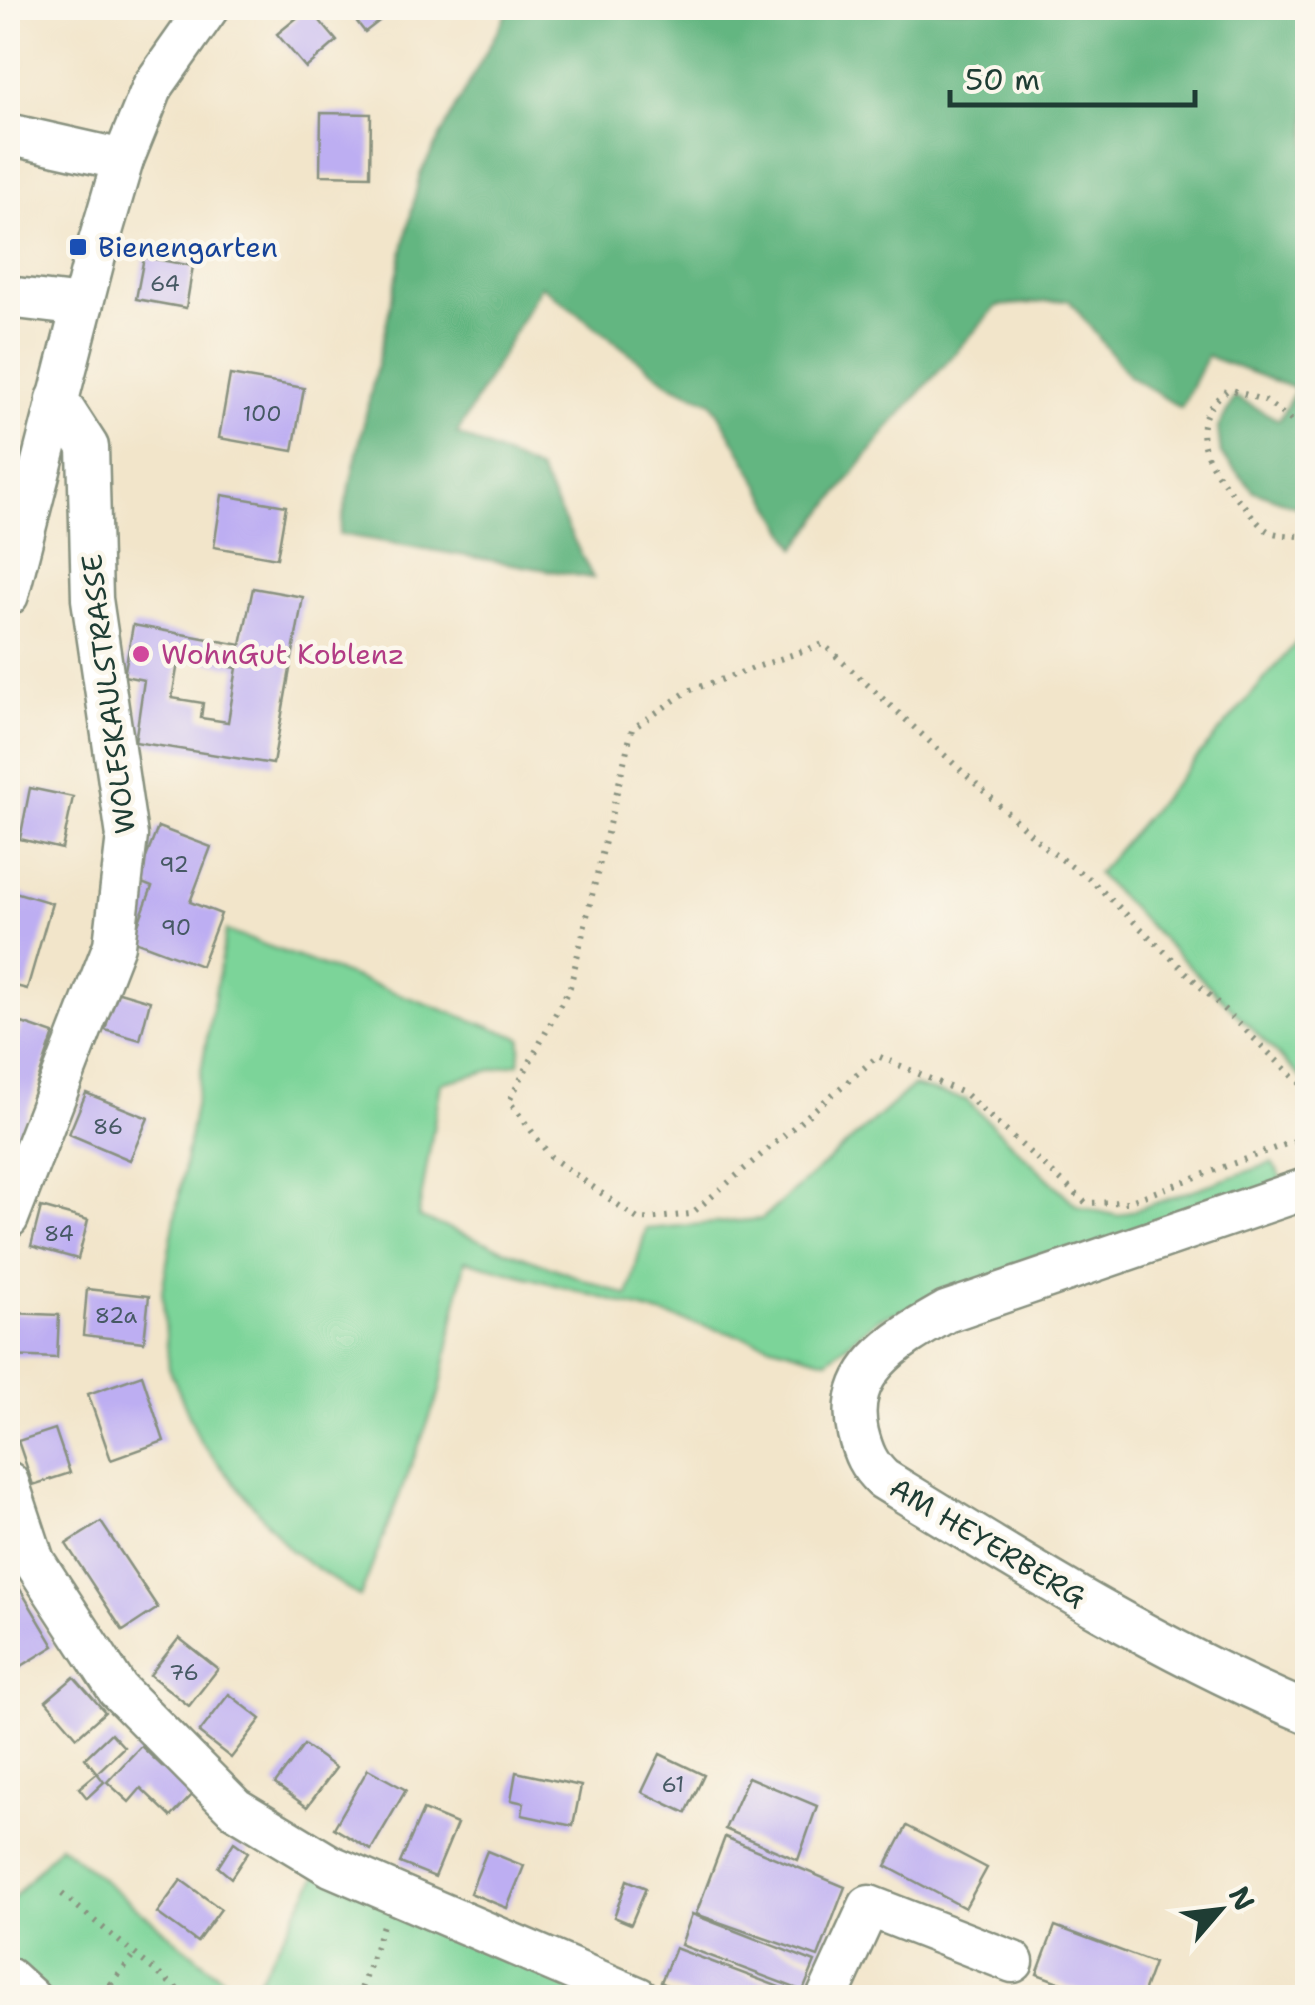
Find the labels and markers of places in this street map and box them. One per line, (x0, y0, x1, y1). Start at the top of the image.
place label: Bienengarten (98, 228, 278, 266)
marker: Bienengarten (67, 236, 89, 258)
place label: WohnGut Koblenz (161, 635, 404, 673)
marker: WohnGut Koblenz (130, 643, 152, 665)

